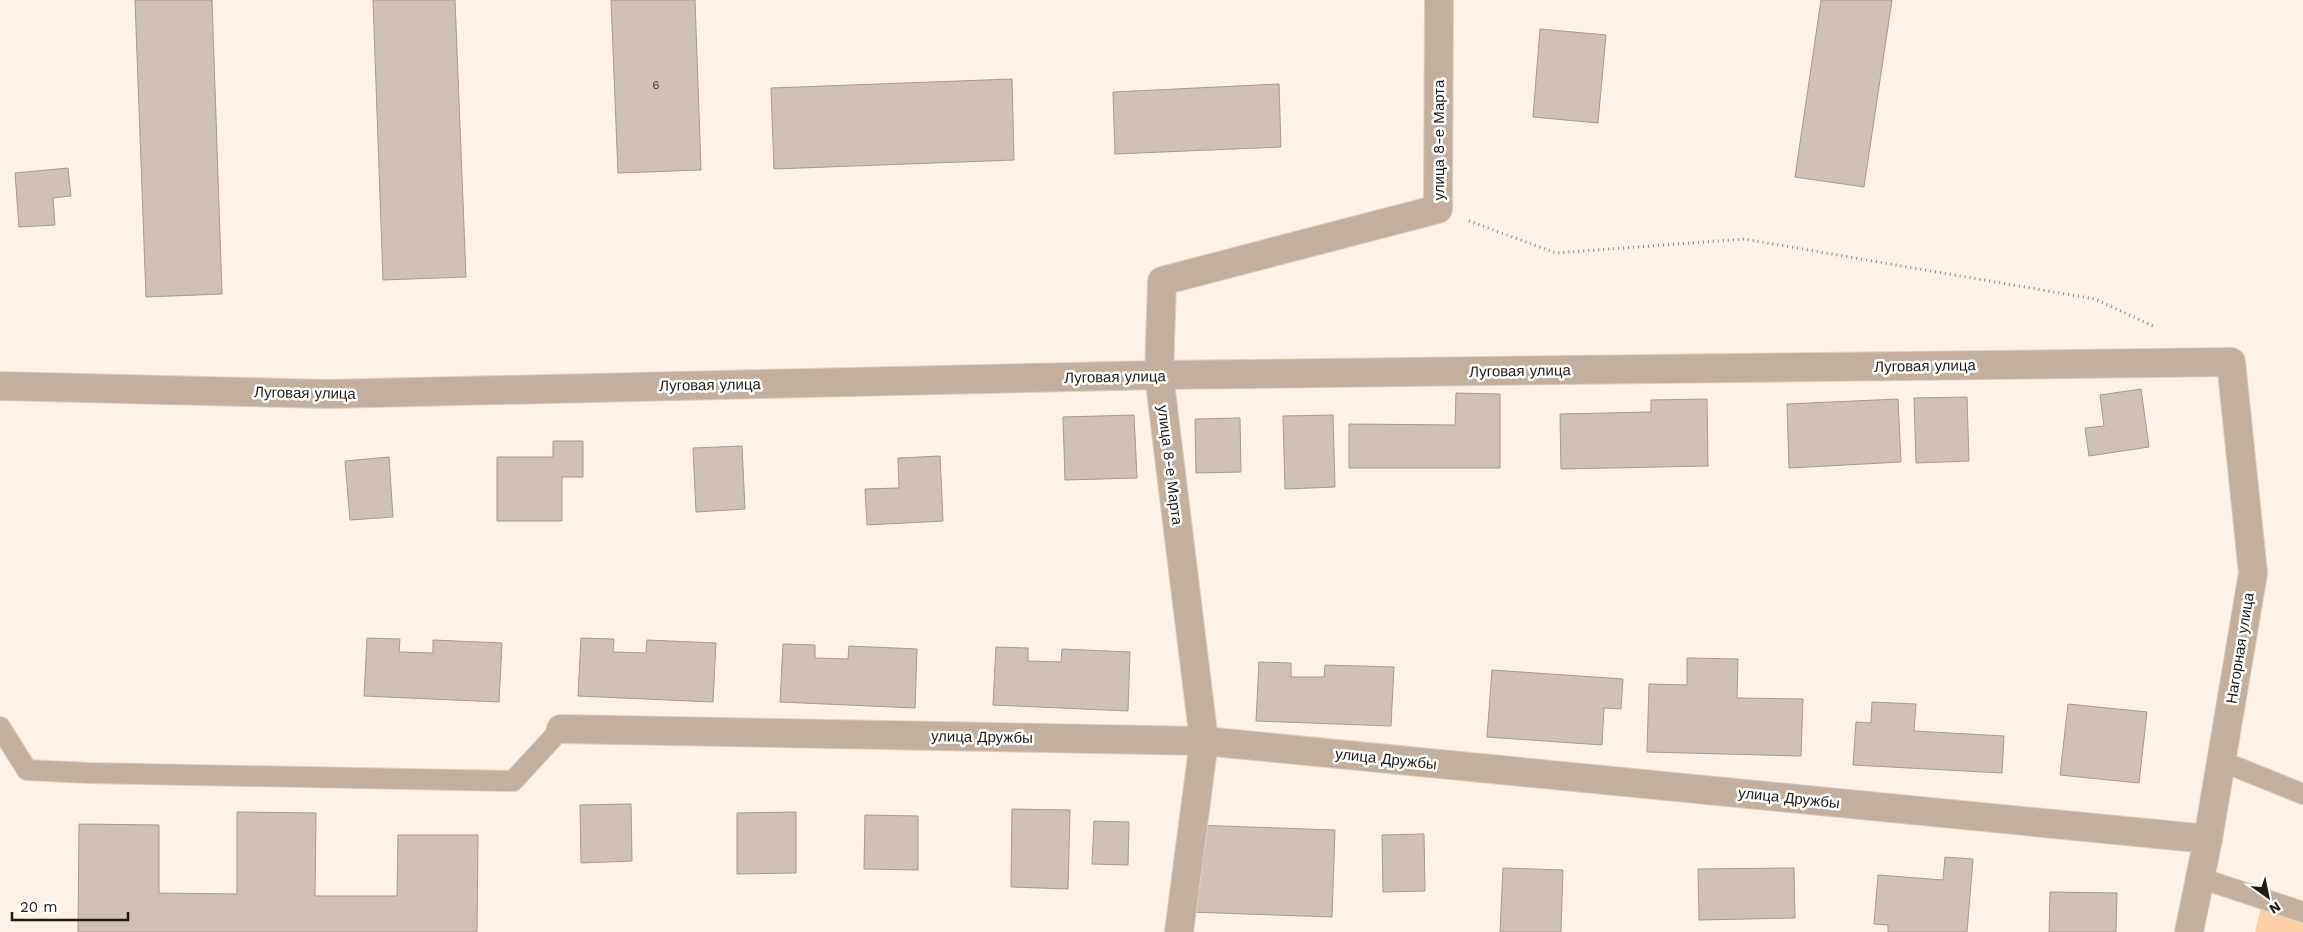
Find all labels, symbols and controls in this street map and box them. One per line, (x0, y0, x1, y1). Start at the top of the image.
house number: 6 (652, 78, 660, 92)
street label: улица 8-е Марта (1430, 79, 1448, 200)
street label: Луговая улица (1874, 356, 1977, 376)
street label: Луговая улица (1469, 361, 1572, 381)
street label: Луговая улица (1064, 367, 1167, 387)
street label: Луговая улица (659, 375, 762, 395)
street label: Луговая улица (254, 383, 357, 403)
street label: улица 8-е Марта (1154, 404, 1186, 527)
street label: Нагорная улица (2222, 591, 2258, 705)
street label: улица Дружбы (931, 727, 1033, 747)
street label: улица Дружбы (1334, 745, 1438, 773)
street label: улица Дружбы (1737, 784, 1841, 812)
north arrow (2243, 872, 2293, 922)
scale bar (12, 890, 129, 922)
text: 20 m (20, 898, 58, 916)
text: N (2266, 898, 2284, 917)

